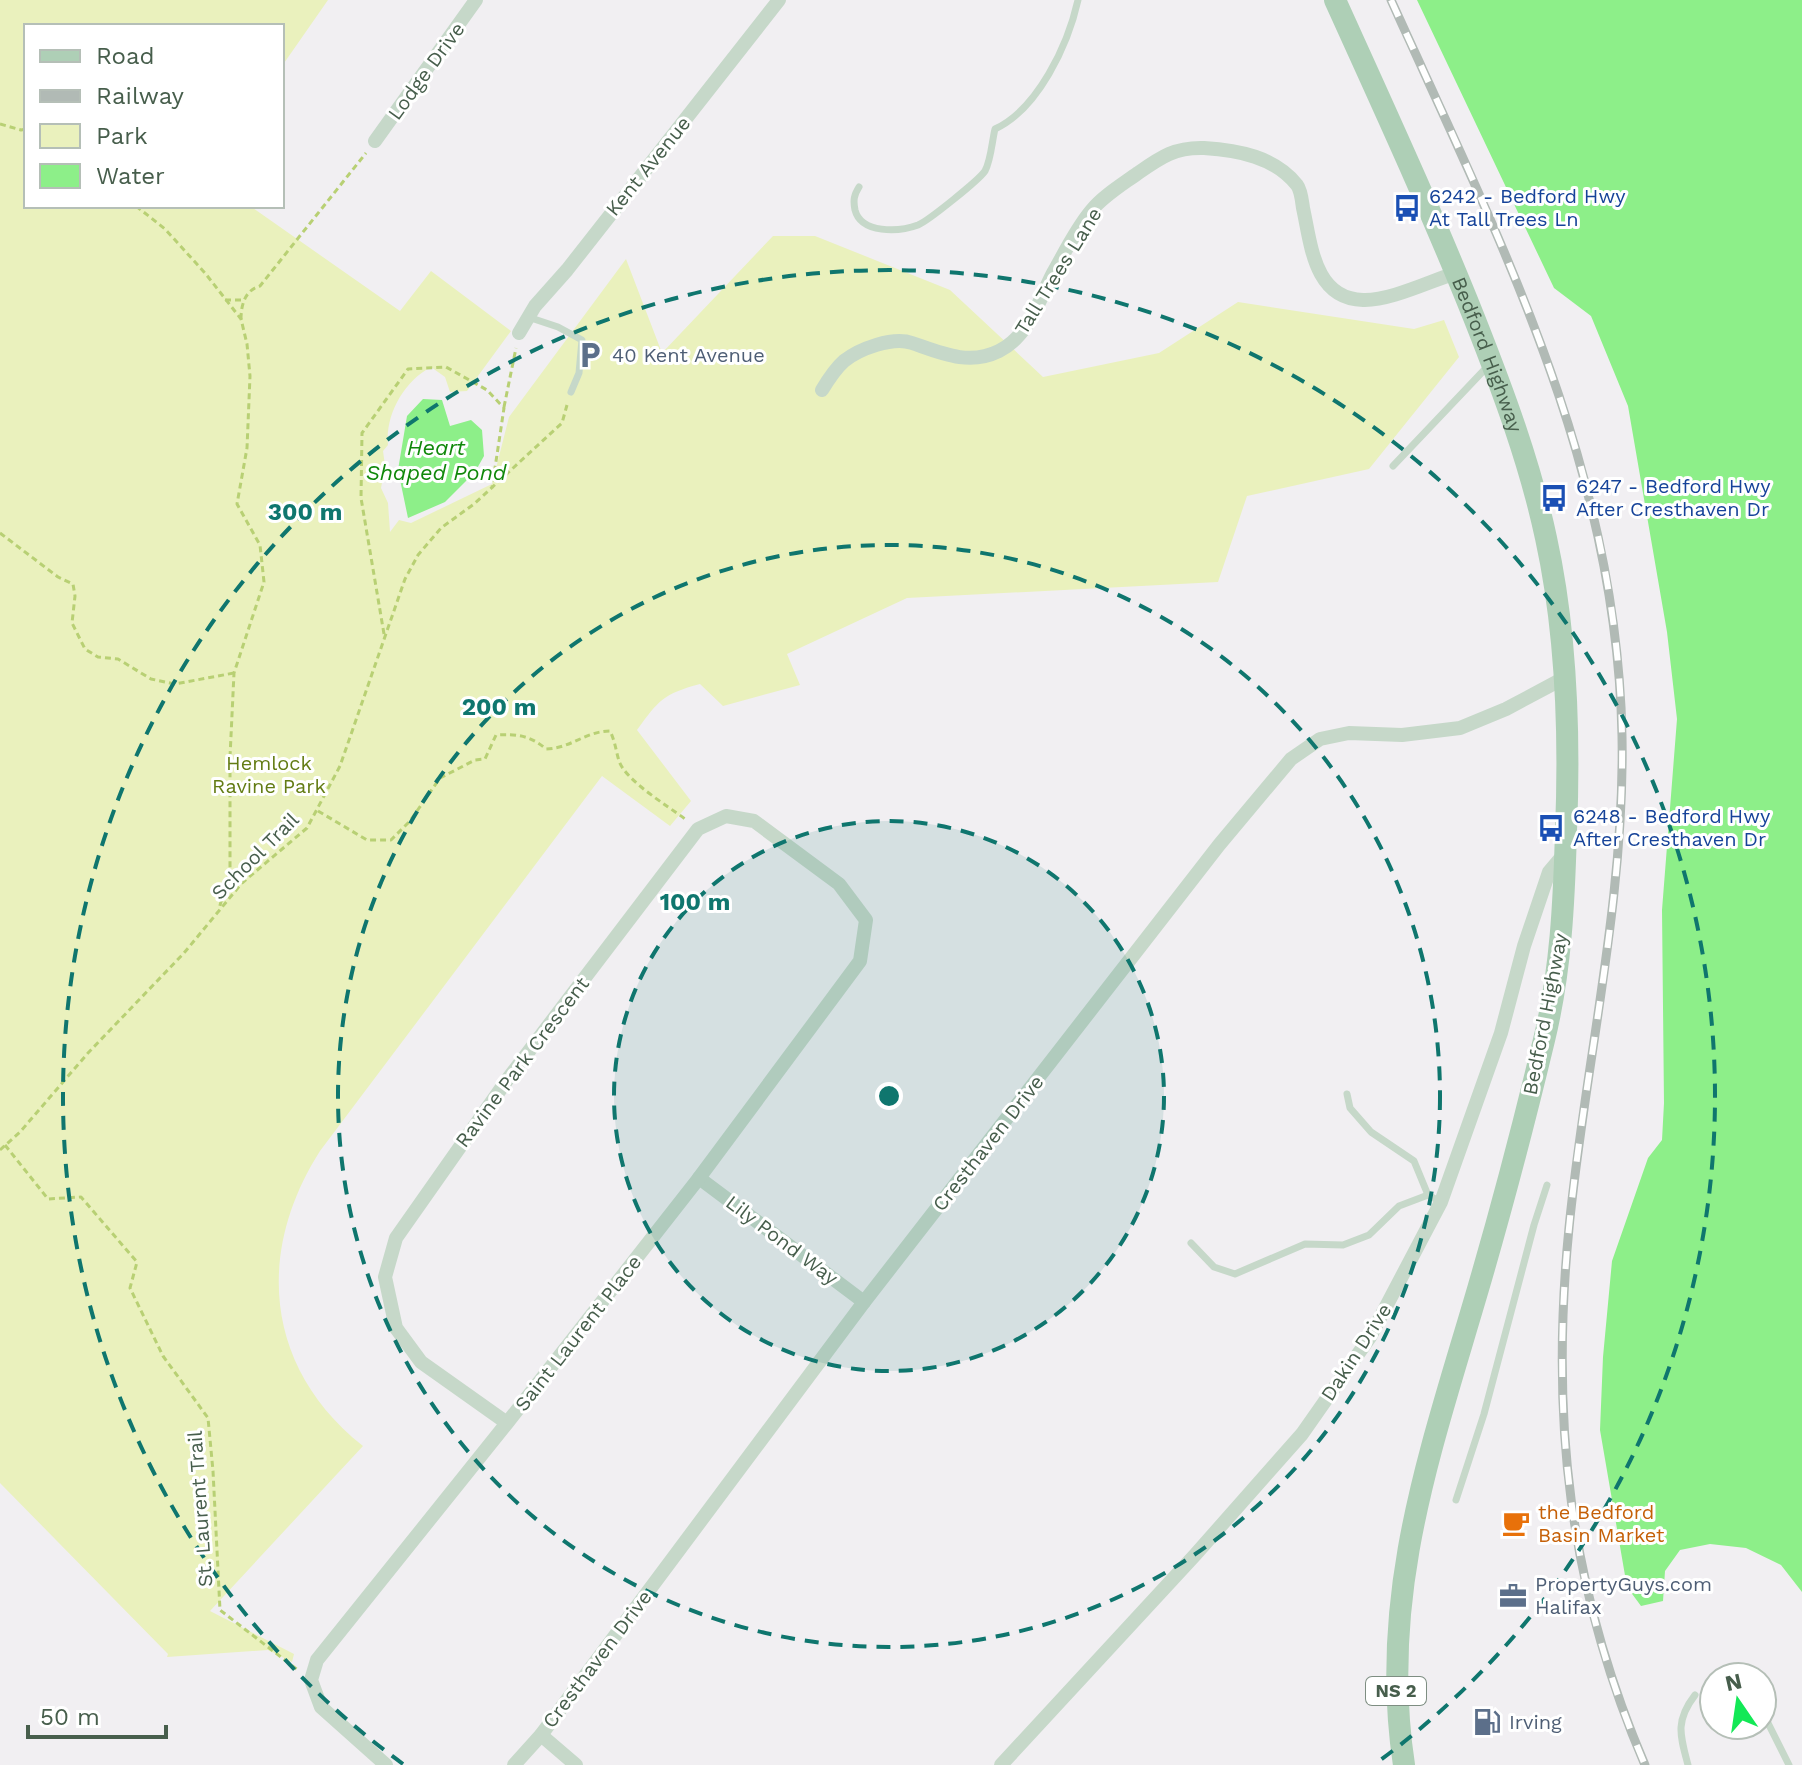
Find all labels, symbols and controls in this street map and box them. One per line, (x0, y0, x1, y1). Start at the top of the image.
street label: Lodge Drive (383, 17, 469, 125)
legend (24, 24, 284, 208)
text: Road (96, 42, 155, 70)
text: Railway (96, 82, 185, 110)
street label: Kent Avenue (601, 111, 695, 221)
text: Park (96, 122, 148, 150)
text: Water (96, 162, 165, 190)
place label: 6242 - Bedford Hwy At Tall Trees Ln (1429, 184, 1626, 231)
bus stop icon: 6242 - Bedford Hwy At Tall Trees Ln (1392, 193, 1422, 223)
street label: Tall Trees Lane (1009, 203, 1107, 339)
street label: Bedford Highway (1447, 273, 1528, 436)
parking icon: 40 Kent Avenue (575, 340, 605, 370)
place label: 40 Kent Avenue (612, 343, 765, 367)
water label: Heart Shaped Pond (366, 435, 508, 485)
place label: 6247 - Bedford Hwy After Cresthaven Dr (1576, 474, 1771, 521)
bus stop icon: 6247 - Bedford Hwy After Cresthaven Dr (1539, 483, 1569, 513)
text: 300 m (268, 498, 342, 526)
text: 200 m (462, 693, 536, 721)
park label: Hemlock Ravine Park (212, 751, 326, 798)
place label: 6248 - Bedford Hwy After Cresthaven Dr (1573, 804, 1771, 851)
street label: School Trail (206, 807, 304, 905)
bus stop icon: 6248 - Bedford Hwy After Cresthaven Dr (1536, 813, 1566, 843)
text: 100 m (660, 888, 730, 916)
street label: Bedford Highway (1518, 930, 1573, 1097)
street label: Ravine Park Crescent (450, 972, 594, 1152)
street label: Cresthaven Drive (927, 1070, 1049, 1216)
centre of rings (875, 1082, 903, 1110)
street label: Lily Pond Way (721, 1190, 843, 1290)
street label: Saint Laurent Place (510, 1250, 646, 1416)
street label: Dakin Drive (1316, 1299, 1396, 1405)
street label: St. Laurent Trail (183, 1430, 217, 1588)
place label: the Bedford Basin Market (1538, 1500, 1665, 1547)
cafe icon: the Bedford Basin Market (1501, 1508, 1531, 1538)
place label: PropertyGuys.com Halifax (1535, 1572, 1712, 1619)
office icon: PropertyGuys.com Halifax (1498, 1581, 1528, 1611)
street label: Cresthaven Drive (537, 1585, 657, 1733)
north arrow (1698, 1661, 1778, 1741)
text: N (1723, 1668, 1744, 1696)
road number: NS 2 (1366, 1677, 1426, 1705)
scale bar (28, 1689, 166, 1739)
text: 50 m (40, 1703, 100, 1731)
fuel station icon: Irving (1472, 1707, 1502, 1737)
place label: Irving (1509, 1710, 1562, 1734)

